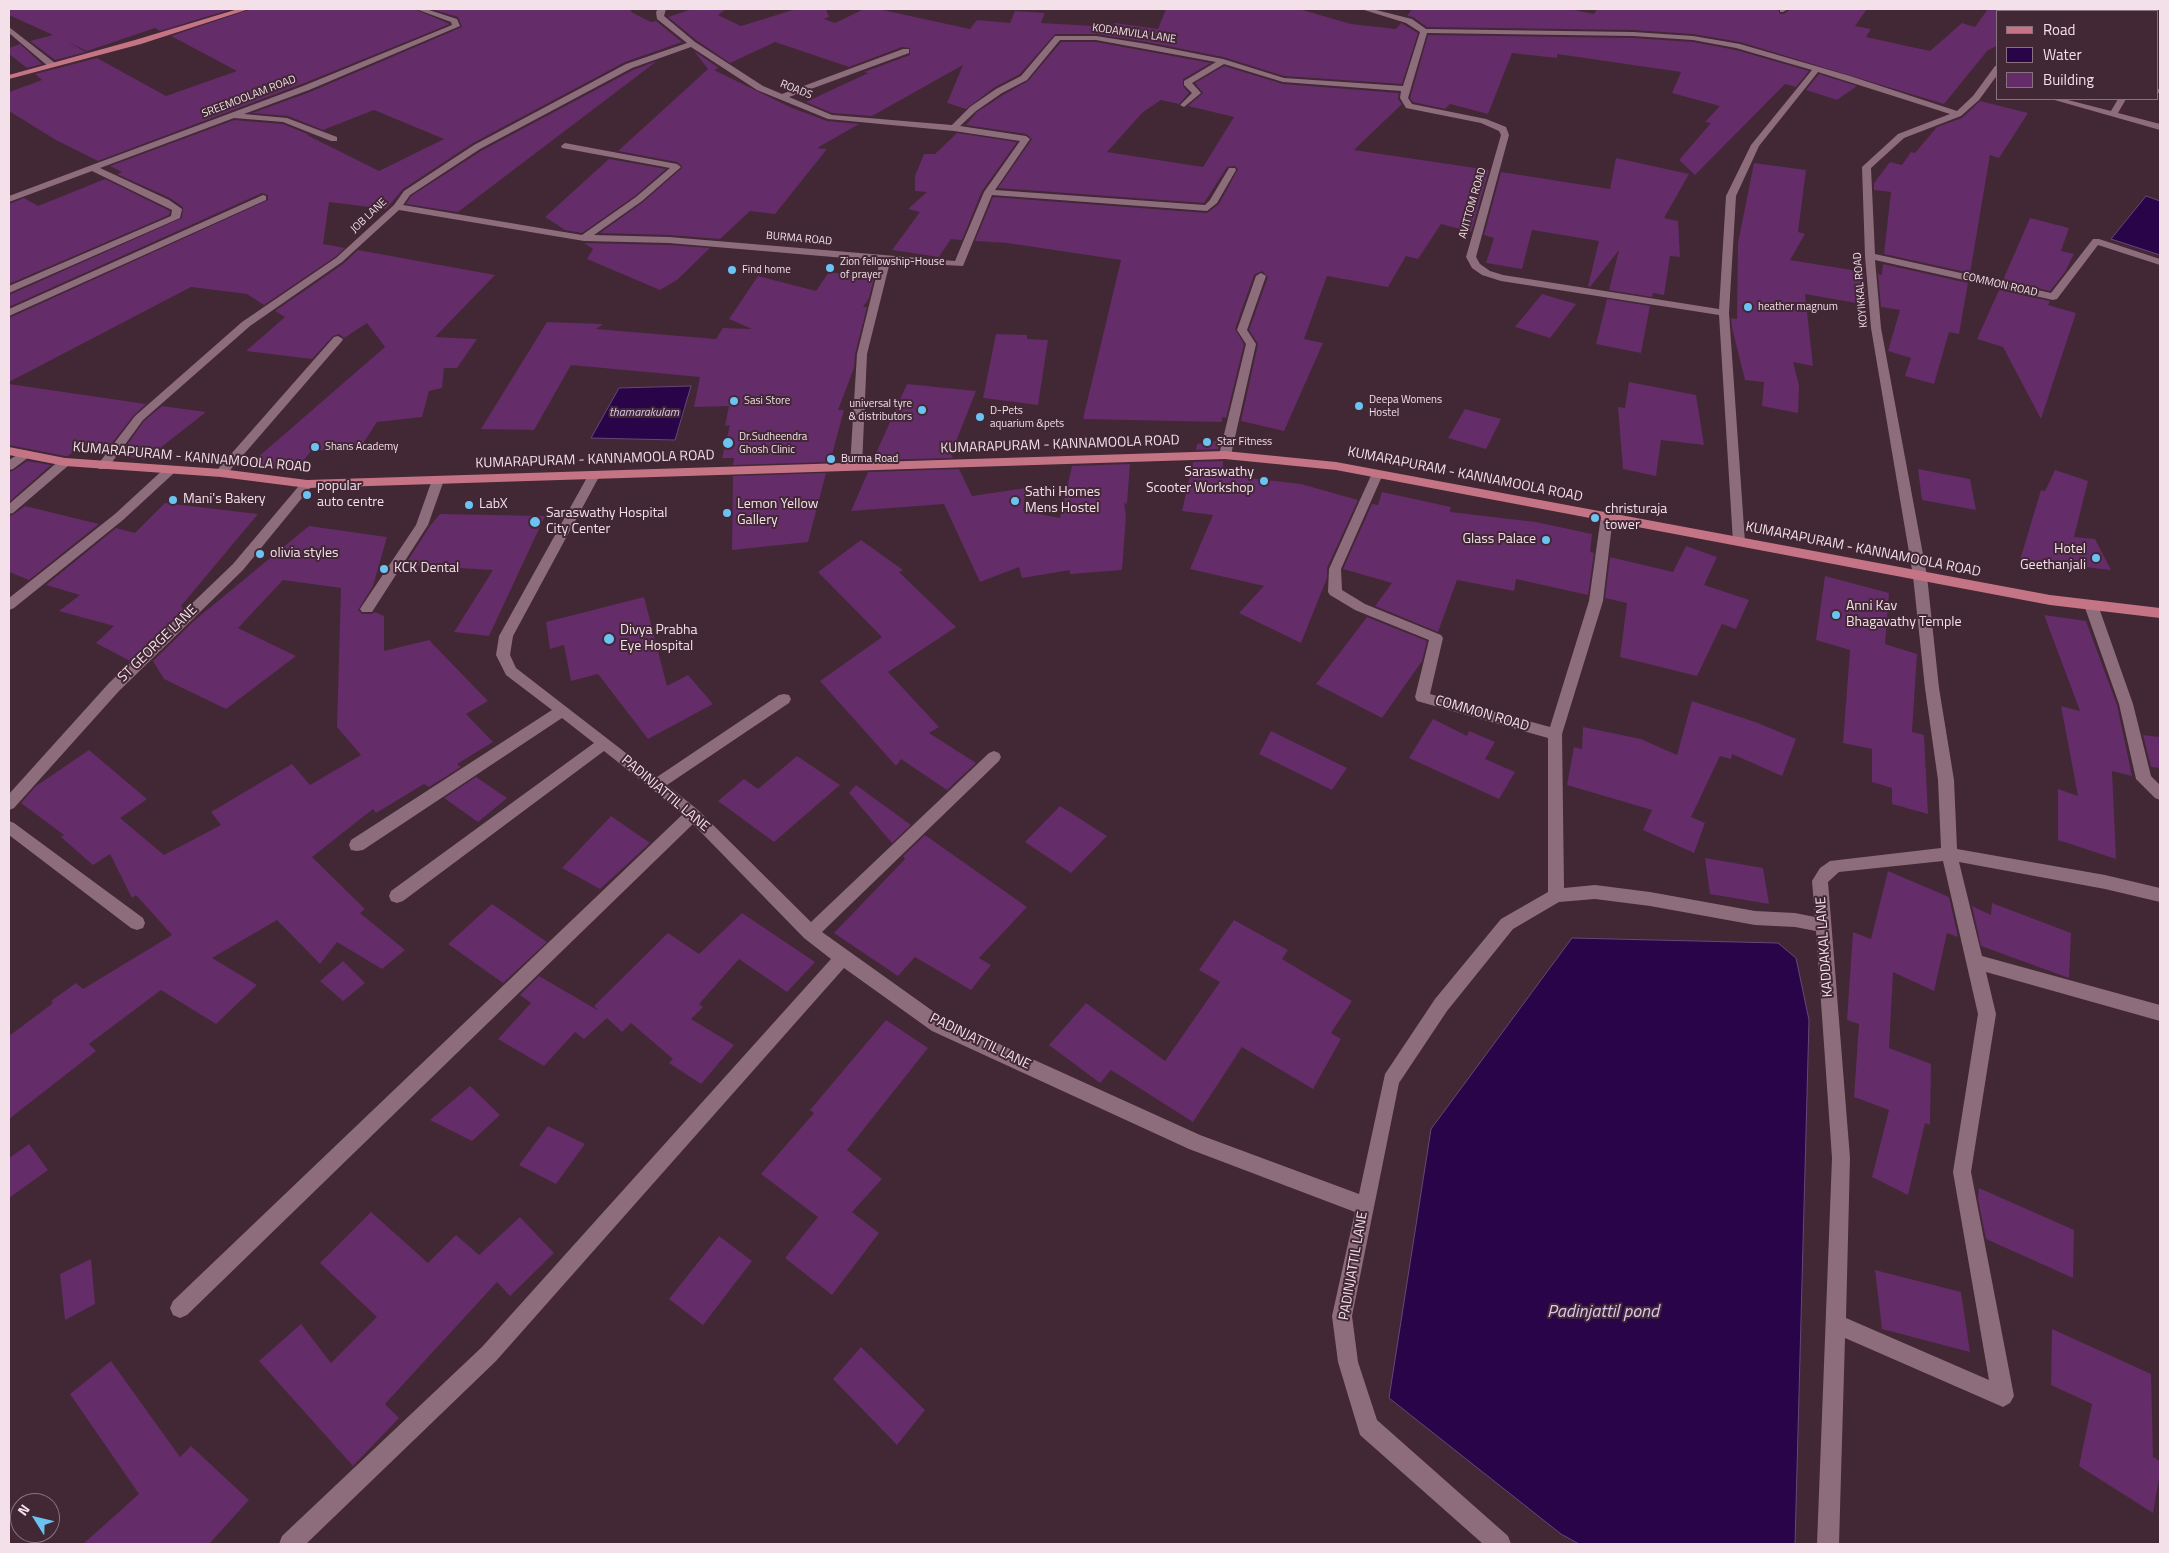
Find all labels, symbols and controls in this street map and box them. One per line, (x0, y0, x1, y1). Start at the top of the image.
legend (1996, 10, 2159, 100)
text: Road (2043, 18, 2075, 41)
street label: KODAMVILA LANE (1091, 22, 1177, 46)
text: Water (2043, 43, 2082, 66)
text: Building (2043, 68, 2094, 91)
street label: SREEMOOLAM ROAD (200, 73, 298, 121)
street label: ROADS (778, 78, 814, 102)
street label: AVITTOM ROAD (1457, 166, 1489, 240)
street label: JOB LANE (348, 196, 390, 236)
street label: BURMA ROAD (765, 230, 833, 248)
street label: KOYIKKAL ROAD (1851, 252, 1871, 328)
place label: Zion fellowship-House of prayer (840, 255, 944, 281)
marker: Zion fellowship-House of prayer (824, 262, 836, 274)
place label: Find home (742, 263, 791, 277)
marker: Find home (726, 264, 738, 276)
street label: COMMON ROAD (1961, 270, 2039, 300)
place label: heather magnum (1758, 300, 1838, 314)
marker: heather magnum (1742, 301, 1754, 313)
place label: Deepa Womens Hostel (1369, 393, 1442, 419)
place label: Sasi Store (744, 394, 790, 408)
marker: Sasi Store (728, 395, 740, 407)
place label: universal tyre & distributors (848, 397, 912, 423)
marker: Deepa Womens Hostel (1353, 400, 1365, 412)
marker: universal tyre & distributors (916, 404, 928, 416)
place label: D-Pets aquarium &pets (990, 404, 1064, 430)
water label: thamarakulam (609, 406, 679, 420)
marker: D-Pets aquarium &pets (974, 411, 986, 423)
place label: Dr.Sudheendra Ghosh Clinic (739, 430, 807, 456)
street label: KUMARAPURAM - KANNAMOOLA ROAD (940, 432, 1180, 458)
place label: Star Fitness (1217, 435, 1272, 449)
marker: Dr.Sudheendra Ghosh Clinic (721, 436, 735, 450)
marker: Star Fitness (1201, 436, 1213, 448)
street label: KUMARAPURAM - KANNAMOOLA ROAD (72, 439, 312, 477)
place label: Shans Academy (325, 440, 398, 454)
marker: Shans Academy (309, 441, 321, 453)
street label: KUMARAPURAM - KANNAMOOLA ROAD (1346, 444, 1584, 506)
street label: KUMARAPURAM - KANNAMOOLA ROAD (475, 447, 715, 473)
place label: Burma Road (841, 452, 898, 466)
marker: Burma Road (825, 453, 837, 465)
place label: Saraswathy Scooter Workshop (1146, 465, 1254, 498)
marker: Saraswathy Scooter Workshop (1258, 475, 1270, 487)
place label: popular auto centre (317, 479, 384, 512)
place label: Sathi Homes Mens Hostel (1025, 485, 1100, 518)
marker: popular auto centre (301, 489, 313, 501)
place label: Mani's Bakery (183, 492, 266, 508)
marker: Mani's Bakery (167, 494, 179, 506)
marker: Sathi Homes Mens Hostel (1009, 495, 1021, 507)
place label: LabX (479, 497, 508, 513)
place label: Lemon Yellow Gallery (737, 497, 818, 530)
marker: LabX (463, 499, 475, 511)
place label: christuraja tower (1605, 502, 1667, 534)
place label: Saraswathy Hospital City Center (546, 506, 668, 538)
marker: Lemon Yellow Gallery (721, 507, 733, 519)
marker: christuraja tower (1589, 512, 1601, 524)
marker: Saraswathy Hospital City Center (528, 515, 542, 529)
street label: KUMARAPURAM - KANNAMOOLA ROAD (1744, 519, 1982, 581)
place label: Glass Palace (1462, 532, 1536, 548)
marker: Glass Palace (1540, 534, 1552, 546)
place label: Hotel Geethanjali (2020, 542, 2086, 574)
place label: olivia styles (270, 546, 339, 562)
marker: olivia styles (254, 548, 266, 560)
marker: Hotel Geethanjali (2090, 552, 2102, 564)
place label: KCK Dental (394, 561, 459, 577)
marker: KCK Dental (378, 563, 390, 575)
place label: Anni Kav Bhagavathy Temple (1846, 599, 1962, 632)
street label: ST GEORGE LANE (115, 602, 201, 686)
marker: Anni Kav Bhagavathy Temple (1830, 609, 1842, 621)
place label: Divya Prabha Eye Hospital (620, 623, 698, 656)
marker: Divya Prabha Eye Hospital (602, 632, 616, 646)
street label: COMMON ROAD (1433, 693, 1531, 735)
street label: PADINJATTIL LANE (617, 752, 713, 836)
street label: KADDAKAL LANE (1813, 896, 1837, 998)
street label: PADINJATTIL LANE (927, 1010, 1033, 1074)
street label: PADINJATTIL LANE (1336, 1210, 1372, 1322)
water label: Padinjattil pond (1547, 1302, 1659, 1324)
north arrow (10, 1493, 60, 1543)
text: N (12, 1499, 35, 1520)

